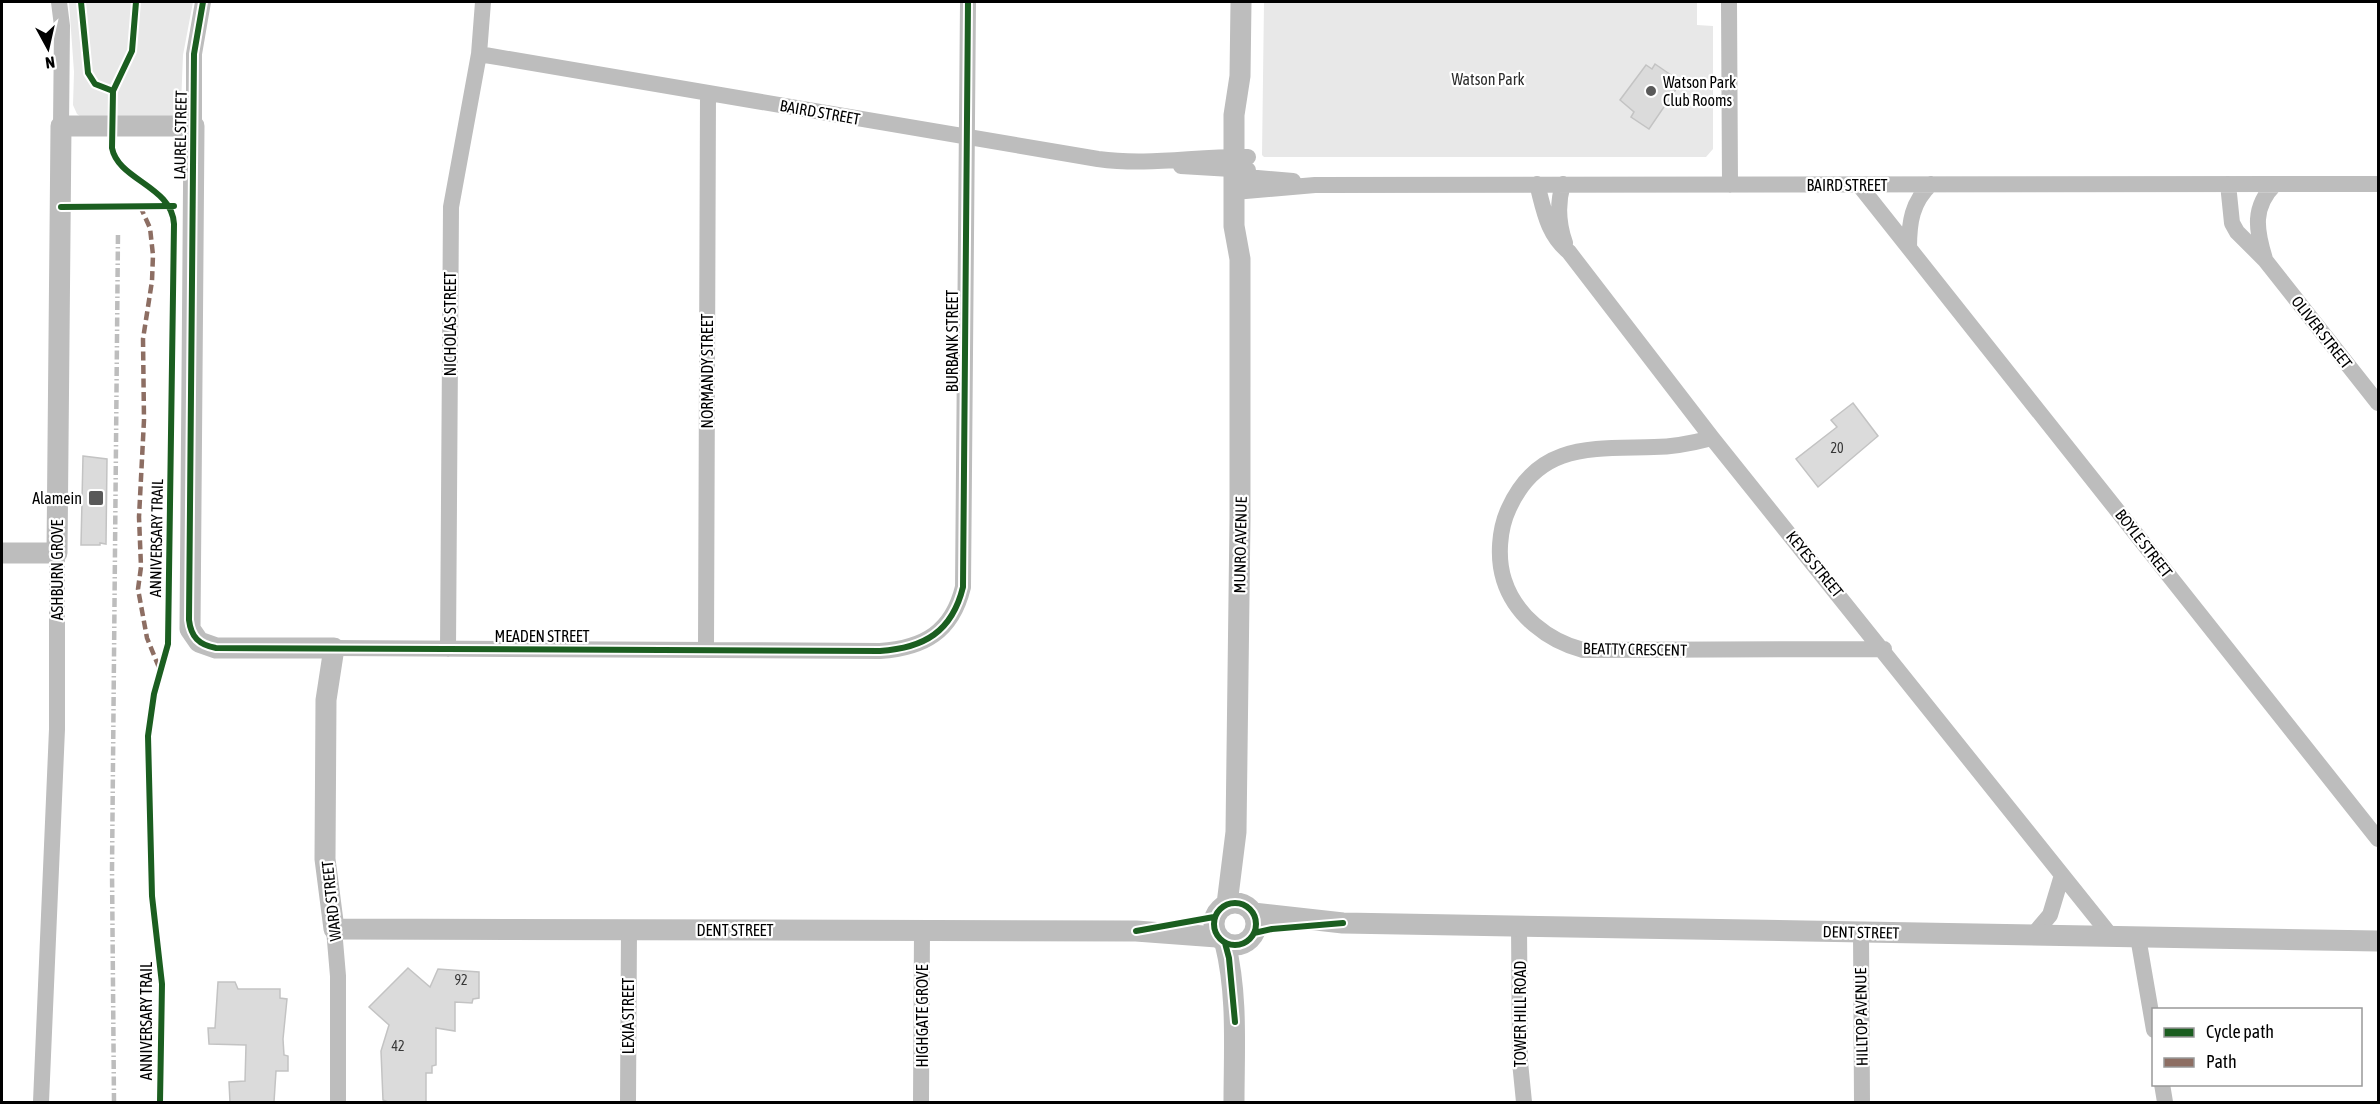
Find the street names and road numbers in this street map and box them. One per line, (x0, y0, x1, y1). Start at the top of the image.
street label: LAUREL STREET (170, 90, 190, 180)
street label: BAIRD STREET (779, 96, 861, 128)
street label: BAIRD STREET (1806, 176, 1888, 194)
street label: NICHOLAS STREET (441, 272, 459, 376)
street label: BURBANK STREET (943, 290, 961, 392)
street label: OLIVER STREET (2288, 292, 2356, 372)
street label: NORMANDY STREET (698, 314, 716, 428)
street label: ANNIVERSARY TRAIL (146, 478, 166, 597)
street label: MUNRO AVENUE (1230, 496, 1250, 594)
street label: BOYLE STREET (2112, 505, 2176, 581)
street label: ASHBURN GROVE (48, 519, 66, 620)
street label: KEYES STREET (1783, 527, 1847, 601)
street label: MEADEN STREET (494, 627, 590, 645)
street label: BEATTY CRESCENT (1583, 639, 1687, 659)
street label: WARD STREET (318, 860, 344, 942)
street label: DENT STREET (697, 921, 773, 939)
street label: DENT STREET (1822, 922, 1900, 942)
street label: ANNIVERSARY TRAIL (137, 961, 155, 1080)
street label: TOWER HILL ROAD (1511, 961, 1529, 1067)
street label: HIGHGATE GROVE (913, 964, 931, 1068)
street label: HILLTOP AVENUE (1851, 968, 1871, 1066)
street label: LEXIA STREET (619, 978, 637, 1054)

